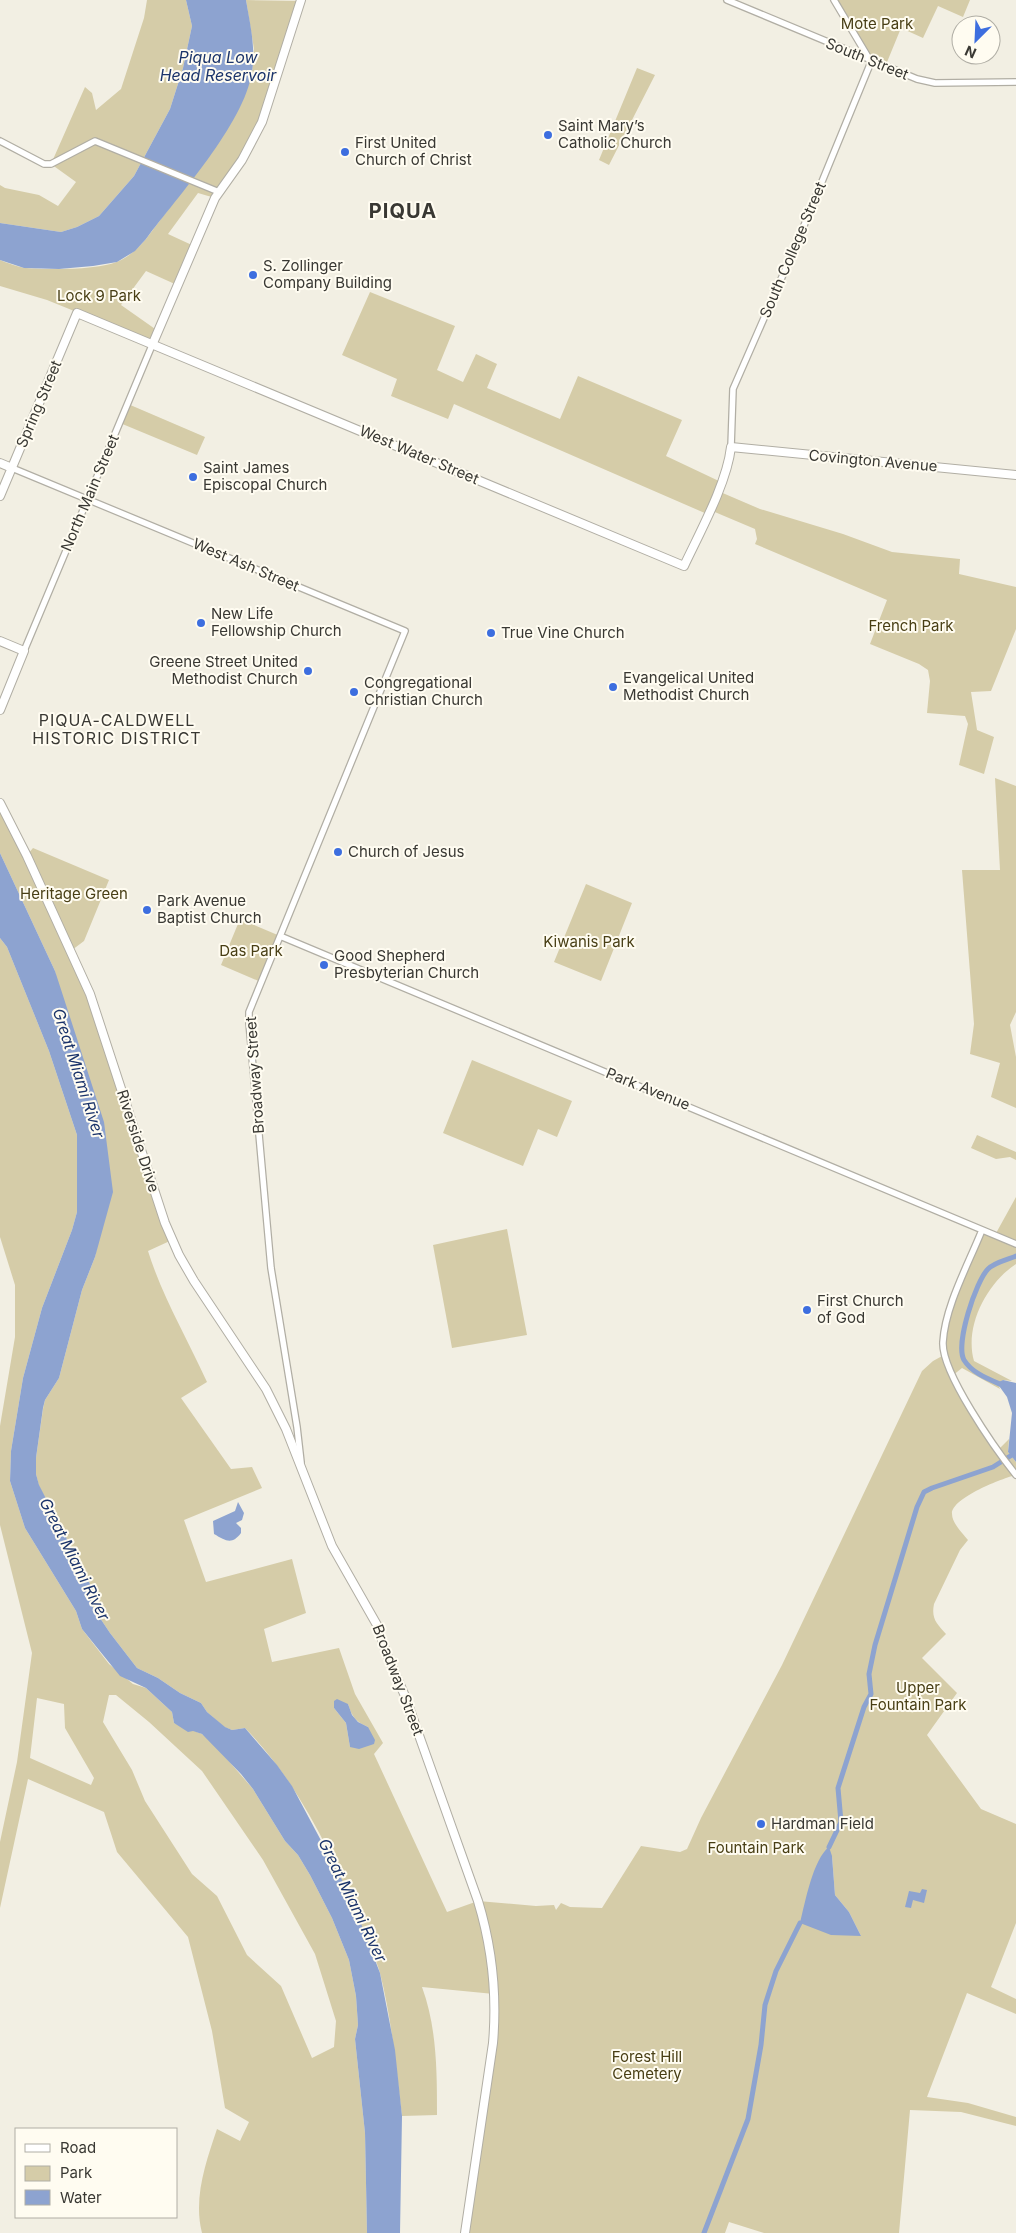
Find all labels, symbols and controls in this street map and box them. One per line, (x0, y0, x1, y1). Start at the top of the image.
park label: Mote Park (841, 14, 914, 33)
north arrow (951, 15, 1001, 65)
street label: South Street (823, 33, 912, 84)
text: N (962, 42, 979, 62)
water label: Piqua Low Head Reservoir (160, 47, 277, 85)
place label: Saint Mary’s Catholic Church (558, 116, 672, 152)
marker: Saint Mary’s Catholic Church (542, 129, 554, 141)
place label: First United Church of Christ (355, 133, 472, 169)
marker: First United Church of Christ (339, 146, 351, 158)
street label: South College Street (755, 179, 830, 321)
district label: PIQUA (369, 199, 437, 223)
place label: S. Zollinger Company Building (263, 256, 392, 292)
marker: S. Zollinger Company Building (247, 269, 259, 281)
park label: Lock 9 Park (57, 286, 142, 305)
street label: Spring Street (12, 357, 65, 450)
street label: West Water Street (357, 421, 482, 488)
street label: North Main Street (56, 431, 123, 554)
street label: Covington Avenue (808, 445, 938, 476)
place label: Saint James Episcopal Church (203, 458, 327, 494)
marker: Saint James Episcopal Church (187, 471, 199, 483)
street label: West Ash Street (190, 534, 302, 595)
place label: New Life Fellowship Church (211, 604, 342, 640)
park label: French Park (868, 616, 954, 635)
marker: New Life Fellowship Church (195, 617, 207, 629)
place label: True Vine Church (501, 623, 625, 642)
marker: True Vine Church (485, 627, 497, 639)
place label: Greene Street United Methodist Church (149, 652, 298, 688)
marker: Greene Street United Methodist Church (302, 665, 314, 677)
place label: Evangelical United Methodist Church (623, 668, 754, 704)
place label: Congregational Christian Church (364, 673, 483, 709)
marker: Evangelical United Methodist Church (607, 681, 619, 693)
marker: Congregational Christian Church (348, 686, 360, 698)
district label: PIQUA-CALDWELL HISTORIC DISTRICT (32, 710, 202, 748)
place label: Church of Jesus (348, 842, 465, 861)
marker: Church of Jesus (332, 846, 344, 858)
park label: Heritage Green (20, 884, 128, 903)
place label: Park Avenue Baptist Church (157, 891, 262, 927)
marker: Park Avenue Baptist Church (141, 904, 153, 916)
park label: Kiwanis Park (543, 932, 635, 951)
park label: Das Park (219, 941, 284, 960)
place label: Good Shepherd Presbyterian Church (334, 946, 479, 982)
marker: Good Shepherd Presbyterian Church (318, 959, 330, 971)
water label: Great Miami River (49, 1006, 110, 1141)
street label: Broadway Street (241, 1016, 268, 1134)
street label: Park Avenue (603, 1063, 693, 1114)
street label: Riverside Drive (113, 1087, 164, 1195)
place label: First Church of God (817, 1291, 904, 1327)
marker: First Church of God (801, 1304, 813, 1316)
water label: Great Miami River (35, 1494, 115, 1625)
street label: Broadway Street (369, 1622, 428, 1738)
park label: Upper Fountain Park (869, 1678, 967, 1714)
place label: Hardman Field (771, 1814, 874, 1833)
marker: Hardman Field (755, 1818, 767, 1830)
water label: Great Miami River (314, 1835, 392, 1966)
park label: Fountain Park (707, 1838, 805, 1857)
park label: Forest Hill Cemetery (612, 2047, 682, 2083)
legend (15, 2128, 178, 2218)
text: Road (60, 2138, 96, 2157)
text: Park (60, 2163, 93, 2182)
text: Water (60, 2188, 102, 2207)

